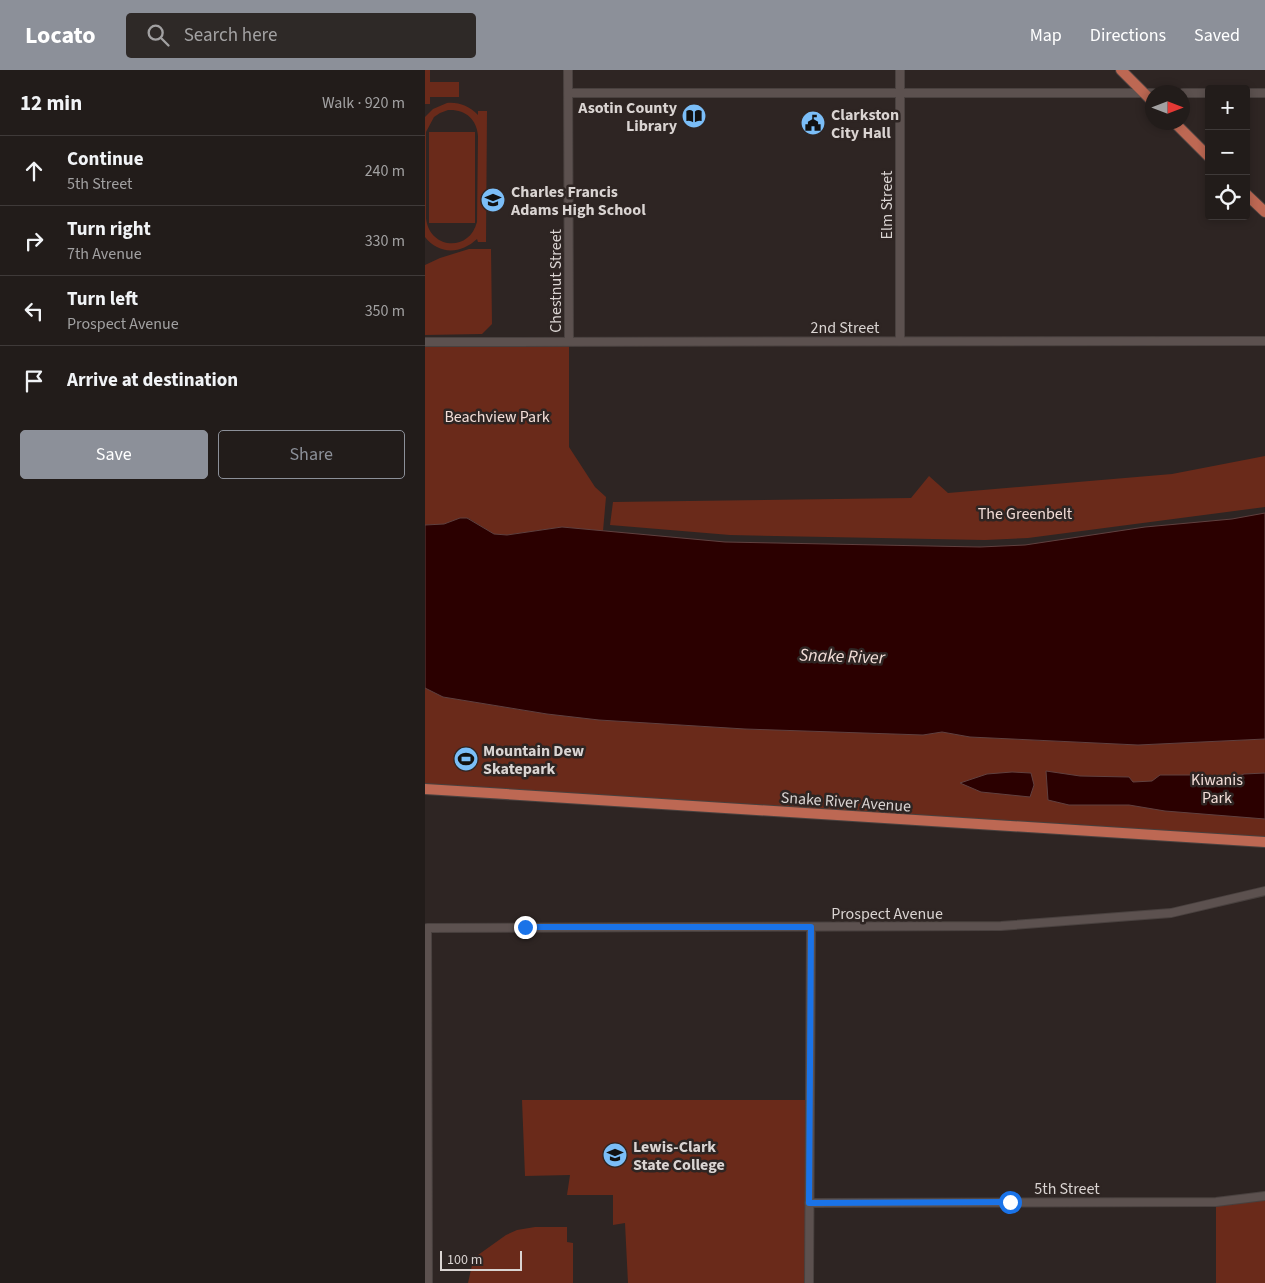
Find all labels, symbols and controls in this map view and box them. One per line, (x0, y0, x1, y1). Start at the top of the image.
search box (126, 13, 476, 58)
text: Locato (25, 18, 96, 53)
icon: search (144, 21, 172, 49)
text: Search here (184, 22, 277, 49)
text: Map (1030, 23, 1062, 48)
text: Directions (1090, 23, 1166, 48)
text: Saved (1194, 23, 1240, 48)
north arrow (1145, 85, 1190, 130)
map controls (1205, 85, 1250, 220)
button: + (1205, 85, 1250, 130)
text: 12 min (20, 88, 82, 118)
text: Walk · 920 m (322, 92, 405, 114)
place label: Asotin County Library (577, 97, 678, 137)
library icon: Asotin County Library (681, 103, 707, 129)
place label: Clarkston City Hall (831, 104, 899, 144)
public building icon: Clarkston City Hall (800, 110, 826, 136)
button: − (1205, 130, 1250, 175)
text: Continue (67, 146, 144, 173)
icon: ahead (20, 157, 48, 185)
text: 240 m (365, 160, 405, 182)
street label: Elm Street (876, 170, 898, 240)
text: 5th Street (67, 173, 132, 195)
button: locate (1205, 175, 1250, 220)
place label: Charles Francis Adams High School (510, 181, 646, 221)
school or university icon: Charles Francis Adams High School (480, 187, 506, 213)
text: Turn right (67, 216, 151, 243)
icon: right (20, 227, 48, 255)
street label: Chestnut Street (545, 229, 567, 333)
text: 330 m (365, 230, 405, 252)
text: 7th Avenue (67, 243, 142, 265)
text: Turn left (67, 286, 138, 313)
icon: left (20, 297, 48, 325)
text: 350 m (365, 300, 405, 322)
text: Prospect Avenue (67, 313, 179, 335)
street label: 2nd Street (811, 317, 880, 339)
icon: arrive (20, 367, 48, 395)
text: Arrive at destination (67, 367, 238, 394)
park label: Beachview Park (444, 406, 550, 428)
button: Save (20, 430, 208, 479)
button: Share (218, 430, 405, 479)
park label: The Greenbelt (978, 503, 1073, 525)
water label: Snake River (799, 643, 886, 671)
place label: Mountain Dew Skatepark (483, 740, 585, 780)
sports icon: Mountain Dew Skatepark (453, 746, 479, 772)
park label: Kiwanis Park (1191, 769, 1243, 809)
street label: Snake River Avenue (780, 786, 912, 818)
street label: Prospect Avenue (831, 903, 943, 925)
route end (514, 916, 537, 939)
place label: Lewis-Clark State College (633, 1136, 725, 1176)
school or university icon: Lewis-Clark State College (602, 1142, 628, 1168)
street label: 5th Street (1034, 1178, 1100, 1200)
route start (999, 1191, 1022, 1214)
scale bar (440, 1248, 523, 1271)
text: 100 m (447, 1250, 482, 1270)

